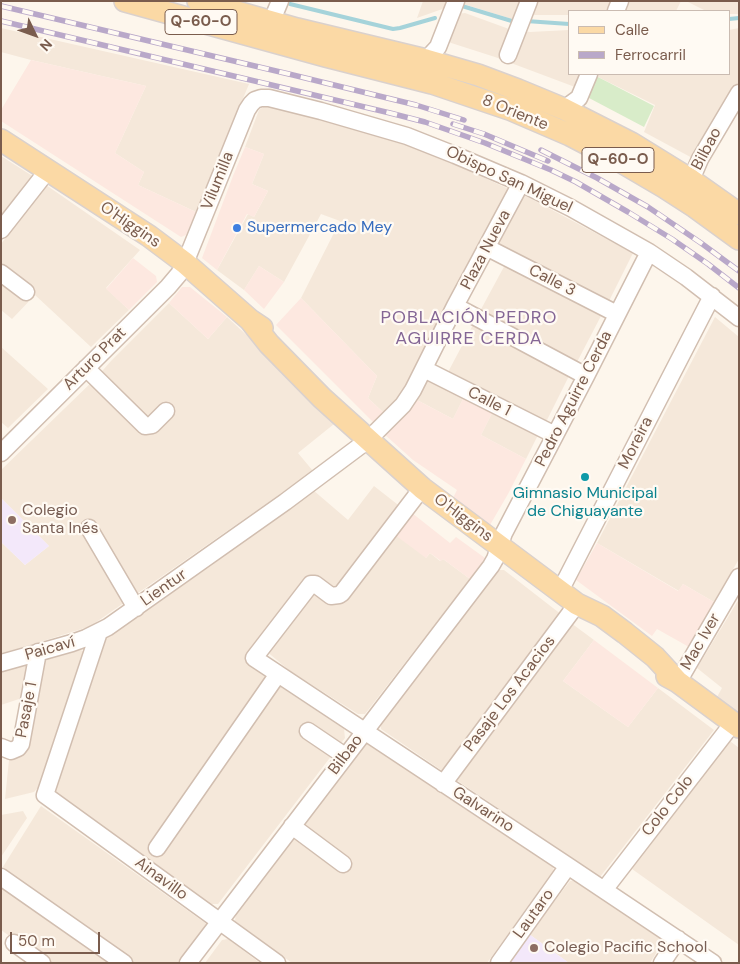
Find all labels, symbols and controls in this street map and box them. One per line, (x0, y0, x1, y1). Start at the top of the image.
north arrow (10, 10, 60, 60)
road number: Q-60-O (165, 10, 237, 34)
legend (568, 10, 730, 75)
text: Calle (615, 20, 649, 40)
text: N (36, 35, 56, 55)
text: Ferrocarril (615, 45, 686, 65)
street label: 8 Oriente (479, 91, 551, 135)
street label: Bilbao (688, 125, 726, 173)
street label: Obispo San Miguel (443, 142, 575, 218)
road number: Q-60-O (582, 148, 654, 172)
street label: Vilumilla (198, 149, 238, 213)
street label: O'Higgins (96, 198, 164, 252)
street label: Plaza Nueva (457, 207, 515, 293)
place label: Supermercado Mey (247, 218, 392, 238)
marker: Supermercado Mey (231, 222, 243, 234)
street label: Calle 3 (525, 261, 579, 301)
district label: POBLACIÓN PEDRO AGUIRRE CERDA (379, 307, 559, 350)
street label: Arturo Prat (59, 323, 131, 395)
street label: Pedro Aguirre Cerda (531, 328, 617, 470)
street label: Calle 1 (464, 383, 514, 421)
street label: Moreira (615, 414, 657, 472)
marker: Gimnasio Municipal de Chiguayante (579, 471, 591, 483)
place label: Gimnasio Municipal de Chiguayante (513, 484, 657, 522)
street label: O'Higgins (430, 490, 496, 546)
place label: Colegio Santa Inés (22, 501, 98, 539)
marker: Colegio Santa Inés (6, 514, 18, 526)
street label: Lientur (137, 565, 191, 611)
street label: Mac Iver (677, 610, 725, 674)
street label: Pasaje Los Acacios (460, 632, 560, 756)
street label: Paicaví (23, 633, 77, 665)
street label: Pasaje 1 (12, 680, 42, 740)
street label: Bilbao (325, 731, 367, 779)
street label: Colo Colo (638, 772, 698, 840)
street label: Galvarino (449, 783, 517, 837)
street label: Ainavillo (131, 853, 191, 905)
street label: Lautaro (510, 886, 558, 942)
scale bar (12, 922, 102, 954)
text: 50 m (18, 931, 55, 951)
place label: Colegio Pacific School (544, 938, 707, 958)
marker: Colegio Pacific School (528, 942, 540, 954)

